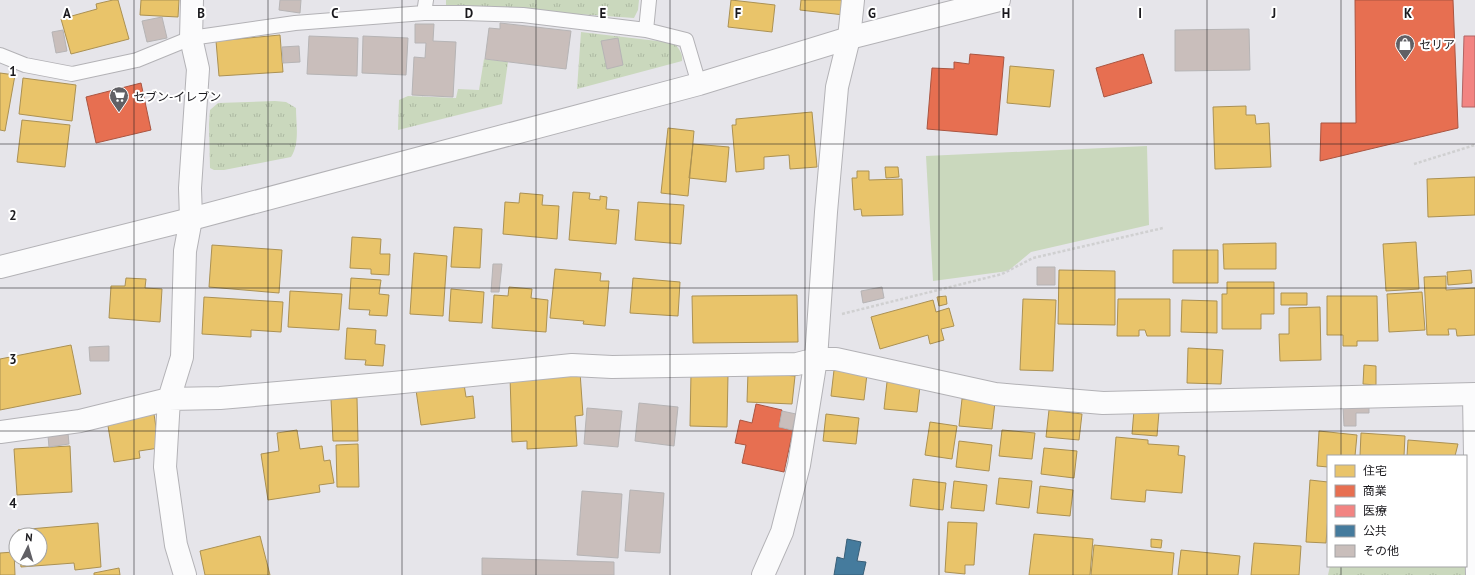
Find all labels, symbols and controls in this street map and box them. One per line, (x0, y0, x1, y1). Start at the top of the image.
text: A (63, 5, 71, 22)
text: B (197, 5, 205, 22)
text: C (331, 5, 339, 22)
text: D (465, 5, 473, 22)
text: E (600, 5, 607, 22)
text: F (735, 5, 742, 22)
text: G (868, 5, 876, 22)
text: H (1002, 5, 1010, 22)
text: I (1138, 5, 1142, 22)
text: J (1271, 5, 1276, 22)
text: K (1404, 5, 1412, 22)
shop icon: セリア (1394, 33, 1416, 61)
place label: セリア (1419, 37, 1455, 52)
text: 1 (9, 63, 17, 80)
supermarket icon: セブン-イレブン (108, 85, 130, 113)
place label: セブン-イレブン (133, 89, 221, 104)
text: 2 (9, 207, 17, 224)
text: 3 (9, 351, 17, 368)
legend (1327, 455, 1467, 567)
text: 住宅 (1363, 463, 1387, 478)
text: 商業 (1363, 483, 1387, 498)
text: 4 (9, 495, 17, 512)
text: 医療 (1363, 503, 1387, 518)
text: 公共 (1363, 523, 1387, 538)
north arrow (8, 527, 48, 567)
text: N (25, 530, 33, 544)
text: その他 (1363, 543, 1399, 558)

